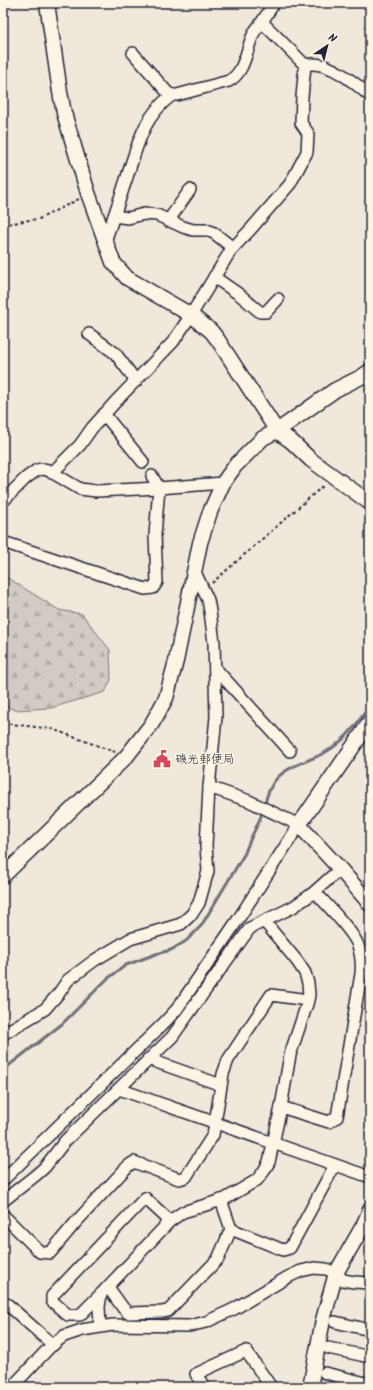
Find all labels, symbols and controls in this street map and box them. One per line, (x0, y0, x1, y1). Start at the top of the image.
north arrow (307, 26, 347, 66)
text: N (324, 29, 340, 48)
public building icon: 磯光郵便局 (152, 749, 172, 769)
place label: 磯光郵便局 (175, 750, 235, 769)

